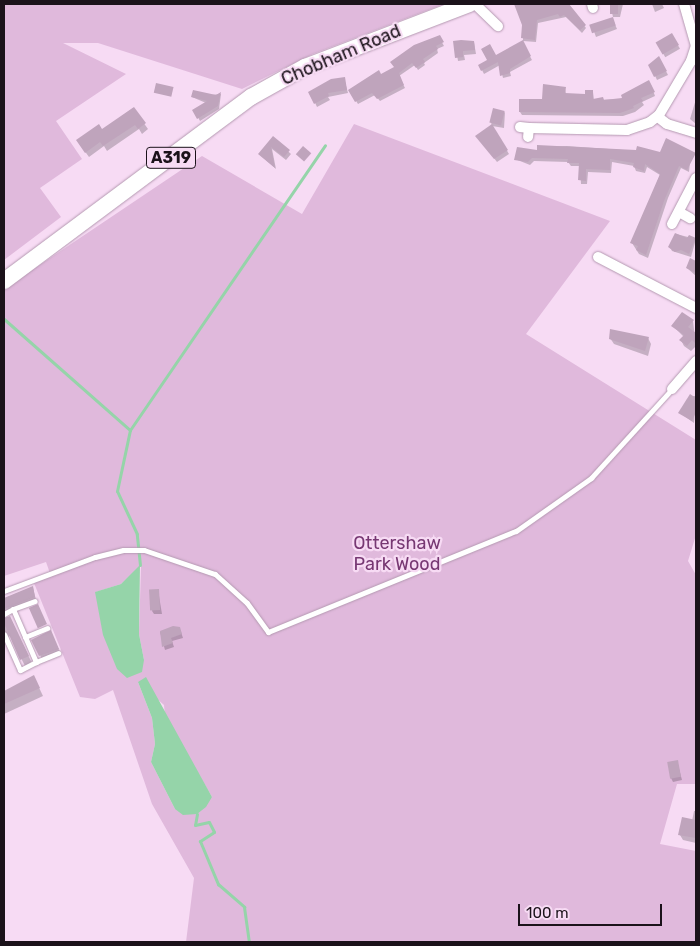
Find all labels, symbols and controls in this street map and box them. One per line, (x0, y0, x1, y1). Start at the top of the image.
street label: Chobham Road (278, 20, 404, 90)
road number: A319 (146, 144, 196, 172)
park label: Ottershaw Park Wood (353, 533, 441, 576)
scale bar (520, 894, 664, 926)
text: 100 m (526, 904, 568, 922)

